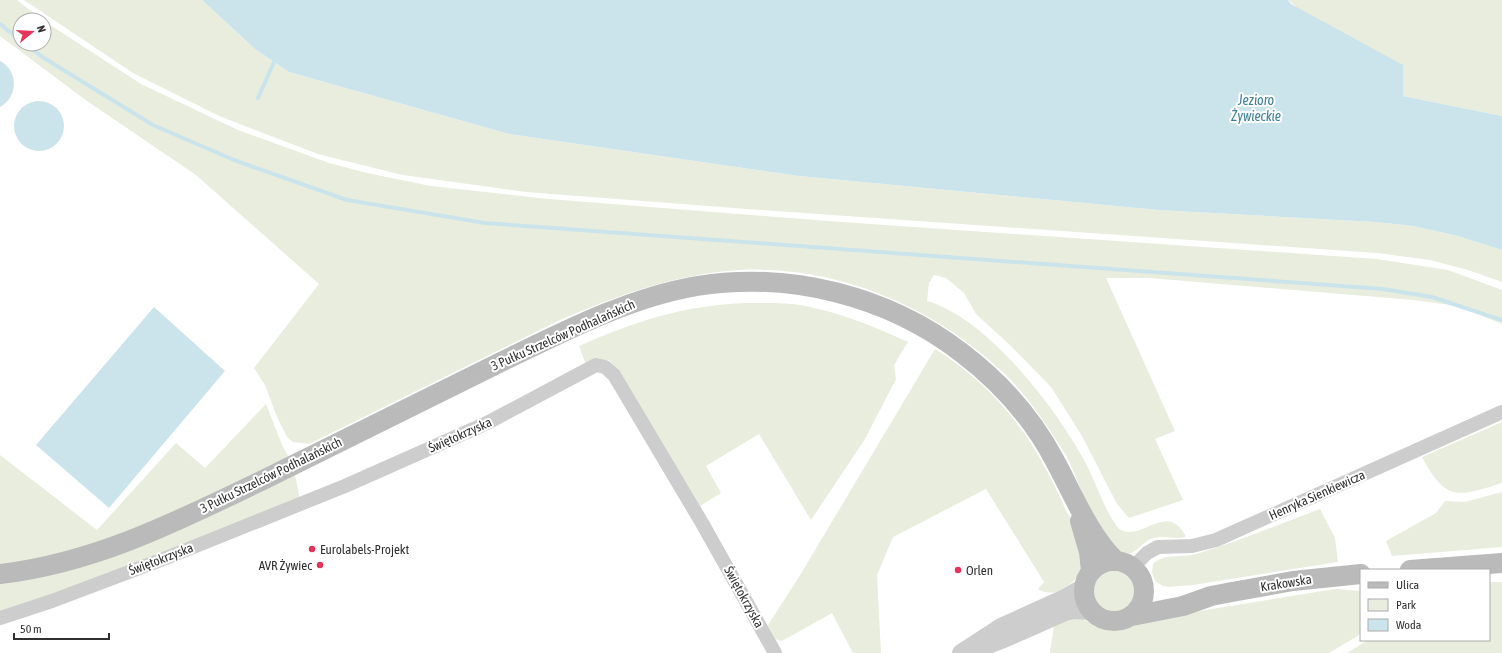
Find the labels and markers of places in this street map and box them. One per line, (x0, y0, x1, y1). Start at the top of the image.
place label: Eurolabels-Projekt (320, 542, 410, 557)
marker: Eurolabels-Projekt (307, 544, 317, 554)
place label: AVR Żywiec (259, 558, 312, 573)
marker: AVR Żywiec (315, 560, 325, 570)
place label: Orlen (966, 563, 993, 578)
marker: Orlen (953, 565, 963, 575)

